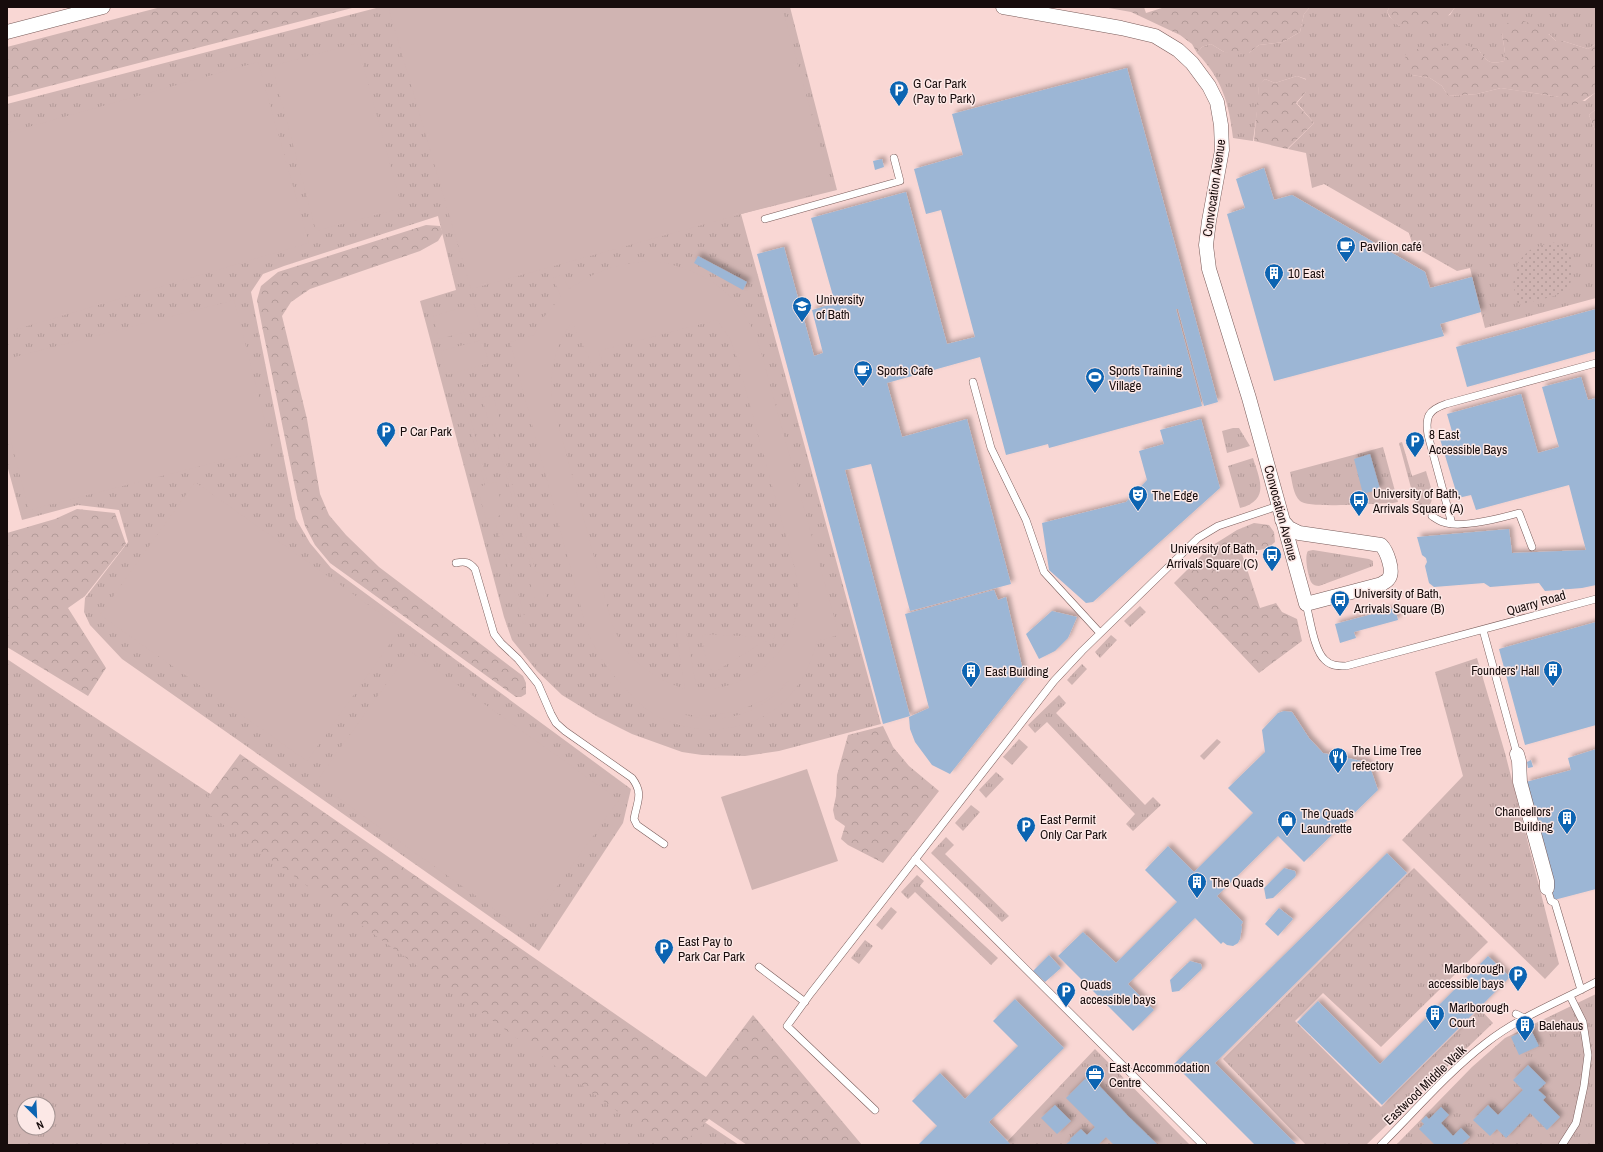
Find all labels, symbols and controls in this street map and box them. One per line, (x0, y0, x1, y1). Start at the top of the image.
place label: G Car Park (Pay to Park) (913, 75, 976, 107)
parking icon: G Car Park (Pay to Park) (888, 79, 910, 107)
street label: Convocation Avenue (1199, 138, 1229, 238)
cafe icon: Pavilion café (1335, 235, 1357, 263)
place label: Pavilion café (1360, 238, 1422, 255)
building icon: 10 East (1263, 262, 1285, 290)
place label: 10 East (1288, 265, 1324, 282)
place label: University of Bath (816, 291, 865, 323)
school or university icon: University of Bath (791, 295, 813, 323)
cafe icon: Sports Cafe (852, 359, 874, 387)
place label: Sports Cafe (877, 362, 933, 379)
place label: Sports Training Village (1109, 362, 1182, 394)
sports icon: Sports Training Village (1084, 366, 1106, 394)
parking icon: P Car Park (375, 420, 397, 448)
place label: P Car Park (400, 423, 453, 440)
place label: 8 East Accessible Bays (1428, 426, 1507, 458)
parking icon: 8 East Accessible Bays (1404, 430, 1426, 458)
street label: Convocation Avenue (1260, 463, 1302, 563)
theatre icon: The Edge (1127, 484, 1149, 512)
place label: University of Bath, Arrivals Square (A) (1372, 485, 1464, 517)
place label: The Edge (1152, 487, 1198, 504)
bus stop icon: University of Bath, Arrivals Square (A) (1348, 489, 1370, 517)
place label: University of Bath, Arrivals Square (C) (1166, 540, 1258, 572)
bus stop icon: University of Bath, Arrivals Square (C) (1261, 544, 1283, 572)
place label: University of Bath, Arrivals Square (B) (1353, 585, 1445, 617)
street label: Quarry Road (1504, 586, 1568, 620)
bus stop icon: University of Bath, Arrivals Square (B) (1329, 589, 1351, 617)
building icon: Founders' Hall (1542, 659, 1564, 687)
building icon: East Building (960, 660, 982, 688)
place label: Founders' Hall (1471, 662, 1539, 679)
place label: East Building (985, 663, 1048, 680)
place label: The Lime Tree refectory (1352, 742, 1421, 774)
restaurant icon: The Lime Tree refectory (1327, 746, 1349, 774)
place label: Chancellors' Building (1495, 803, 1553, 835)
place label: The Quads Laundrette (1301, 805, 1354, 837)
building icon: Chancellors' Building (1556, 807, 1578, 835)
shop icon: The Quads Laundrette (1276, 809, 1298, 837)
place label: East Permit Only Car Park (1040, 811, 1108, 843)
parking icon: East Permit Only Car Park (1015, 815, 1037, 843)
building icon: The Quads (1186, 871, 1208, 899)
place label: The Quads (1211, 874, 1264, 891)
place label: East Pay to Park Car Park (678, 933, 746, 965)
parking icon: East Pay to Park Car Park (653, 937, 675, 965)
place label: Marlborough accessible bays (1428, 960, 1504, 992)
parking icon: Marlborough accessible bays (1507, 964, 1529, 992)
place label: Quads accessible bays (1080, 976, 1156, 1008)
parking icon: Quads accessible bays (1055, 980, 1077, 1008)
place label: Marlborough Court (1449, 999, 1509, 1031)
building icon: Marlborough Court (1424, 1003, 1446, 1031)
building icon: Balehaus (1514, 1014, 1536, 1042)
place label: Balehaus (1539, 1017, 1583, 1034)
street label: Eastwood Middle Walk (1380, 1041, 1470, 1129)
place label: East Accommodation Centre (1109, 1059, 1210, 1091)
office icon: East Accommodation Centre (1084, 1063, 1106, 1091)
north arrow (16, 1096, 56, 1136)
text: N (34, 1117, 46, 1133)

